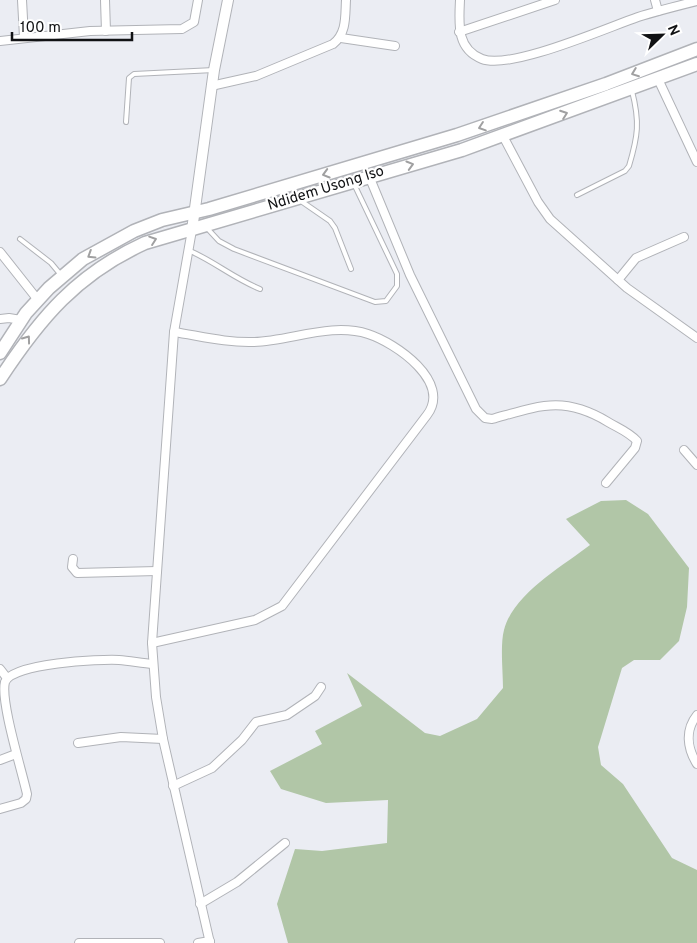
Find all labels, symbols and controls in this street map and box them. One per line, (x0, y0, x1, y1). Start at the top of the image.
scale bar (12, 10, 132, 42)
north arrow (637, 10, 687, 60)
text: 100 m (20, 19, 61, 38)
text: N (663, 23, 682, 38)
one-way arrow (631, 67, 640, 77)
one-way arrow (559, 110, 568, 120)
one-way arrow (478, 121, 487, 131)
one-way arrow (405, 160, 413, 170)
street label: Ndidem Usong Iso (265, 162, 387, 216)
one-way arrow (323, 168, 331, 178)
one-way arrow (148, 236, 157, 246)
one-way arrow (88, 248, 97, 258)
one-way arrow (21, 335, 30, 345)

